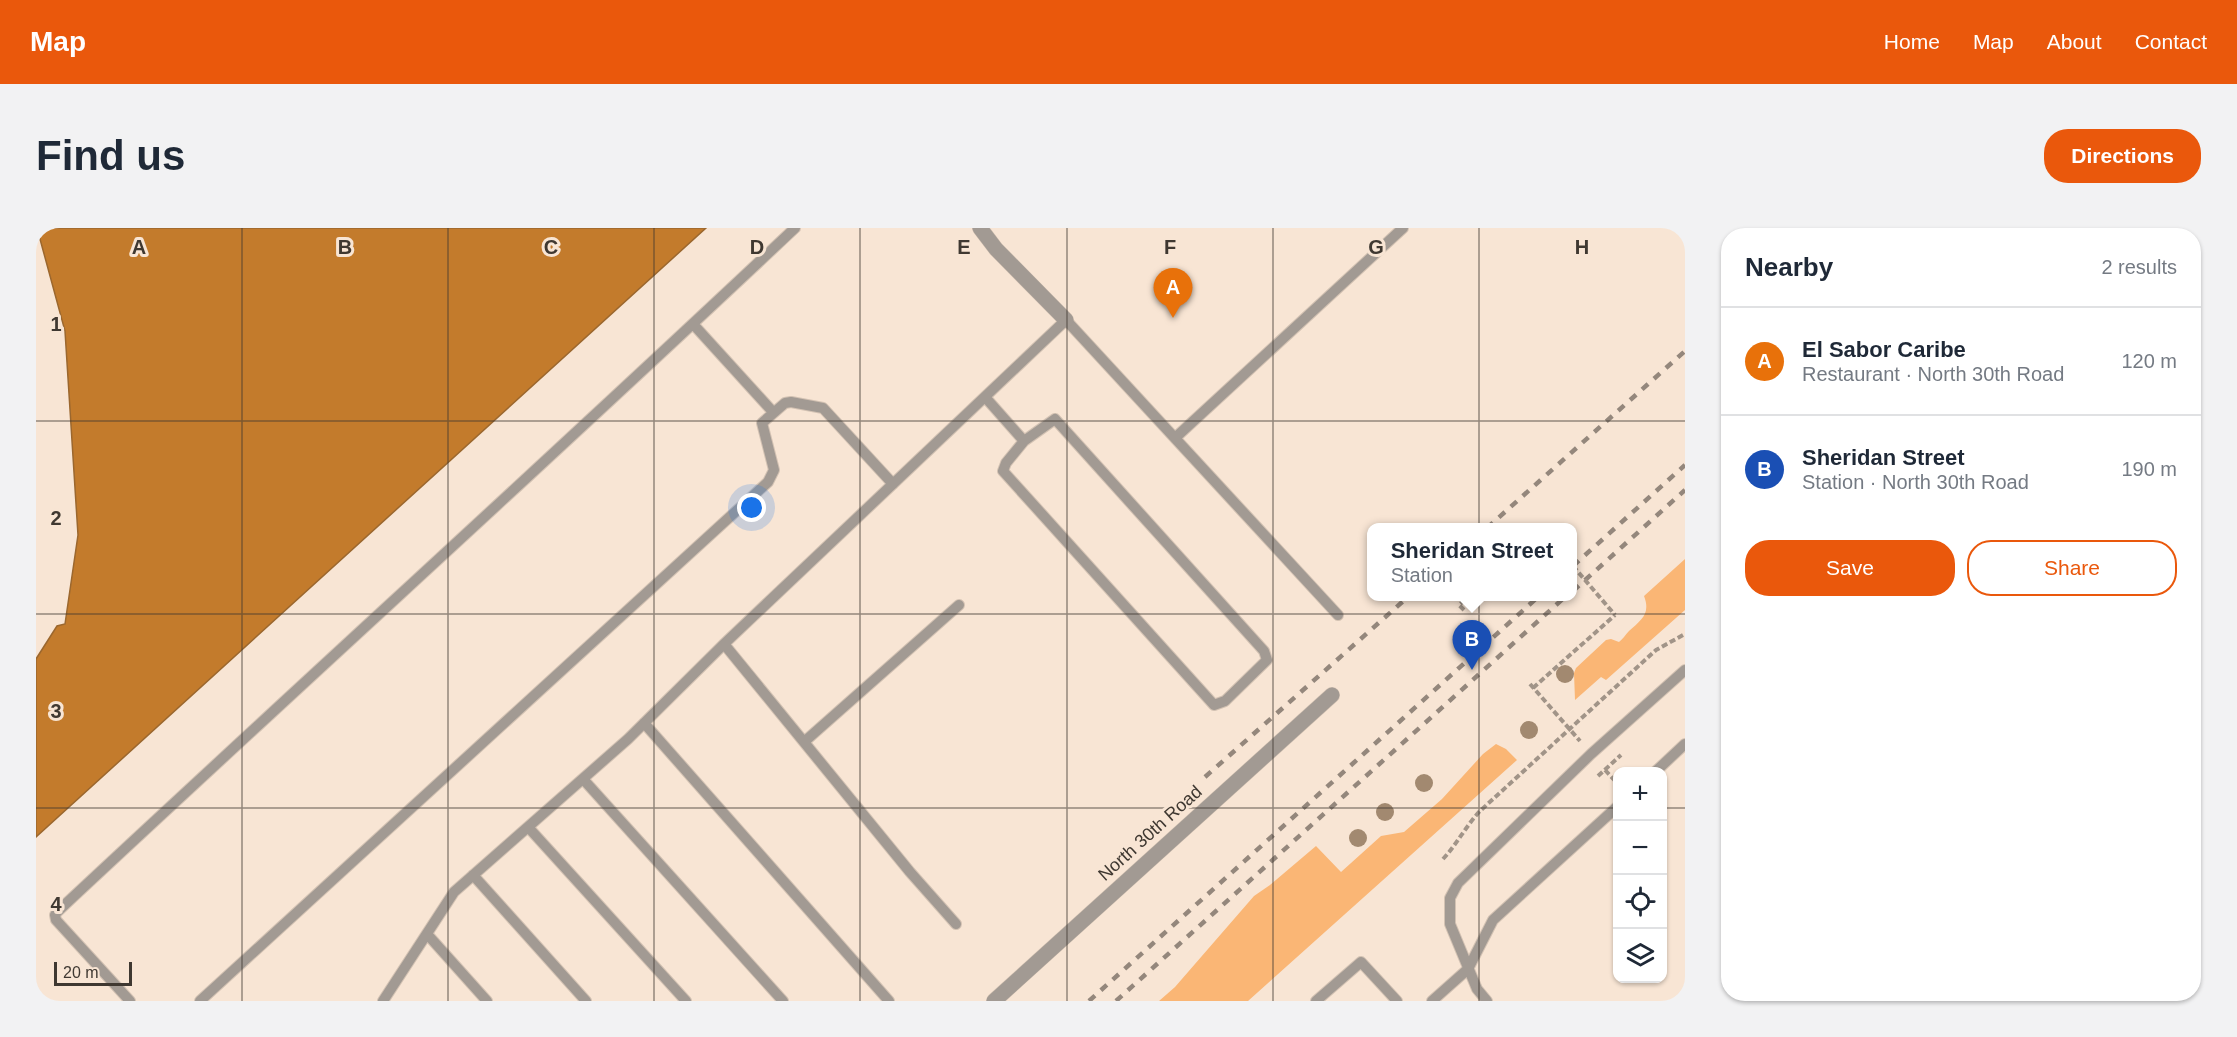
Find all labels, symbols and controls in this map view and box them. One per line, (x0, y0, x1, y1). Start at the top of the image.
text: Map (30, 26, 86, 57)
text: Home (1884, 30, 1940, 53)
text: Map (1973, 30, 2014, 53)
text: About (2047, 30, 2102, 53)
text: Contact (2135, 30, 2207, 53)
button: Directions (2044, 129, 2201, 183)
text: Find us (36, 132, 185, 179)
text: A (132, 236, 146, 258)
text: B (338, 236, 352, 258)
text: C (544, 236, 558, 258)
text: D (750, 236, 764, 258)
text: E (957, 236, 971, 258)
text: F (1164, 236, 1176, 258)
text: G (1368, 236, 1384, 258)
text: H (1575, 236, 1589, 258)
text: Nearby (1745, 252, 1833, 282)
text: 2 results (2101, 256, 2177, 278)
pin: A (1154, 268, 1192, 318)
text: 1 (50, 313, 62, 335)
text: El Sabor Caribe (1802, 337, 1966, 362)
text: A (1757, 350, 1772, 372)
text: 120 m (2121, 350, 2177, 372)
text: Restaurant · North 30th Road (1802, 363, 2064, 385)
text: Sheridan Street (1802, 445, 1965, 470)
text: B (1757, 458, 1772, 480)
text: 190 m (2121, 458, 2177, 480)
text: Station · North 30th Road (1802, 471, 2029, 493)
your location (737, 493, 766, 522)
text: 2 (50, 507, 62, 529)
popup (1367, 523, 1577, 601)
text: Sheridan Street (1391, 538, 1553, 563)
button: Save (1745, 540, 1955, 596)
button: Share (1967, 540, 2177, 596)
text: Station (1391, 564, 1453, 586)
pin: B (1452, 620, 1492, 670)
text: 3 (50, 700, 62, 722)
map controls (1613, 767, 1667, 983)
button: + (1613, 767, 1667, 821)
street label: North 30th Road (1094, 781, 1206, 885)
button: − (1613, 821, 1667, 875)
button: locate (1613, 875, 1667, 929)
text: 4 (50, 893, 62, 915)
button: layers (1613, 929, 1667, 983)
scale bar (54, 959, 132, 986)
text: 20 m (63, 964, 99, 981)

